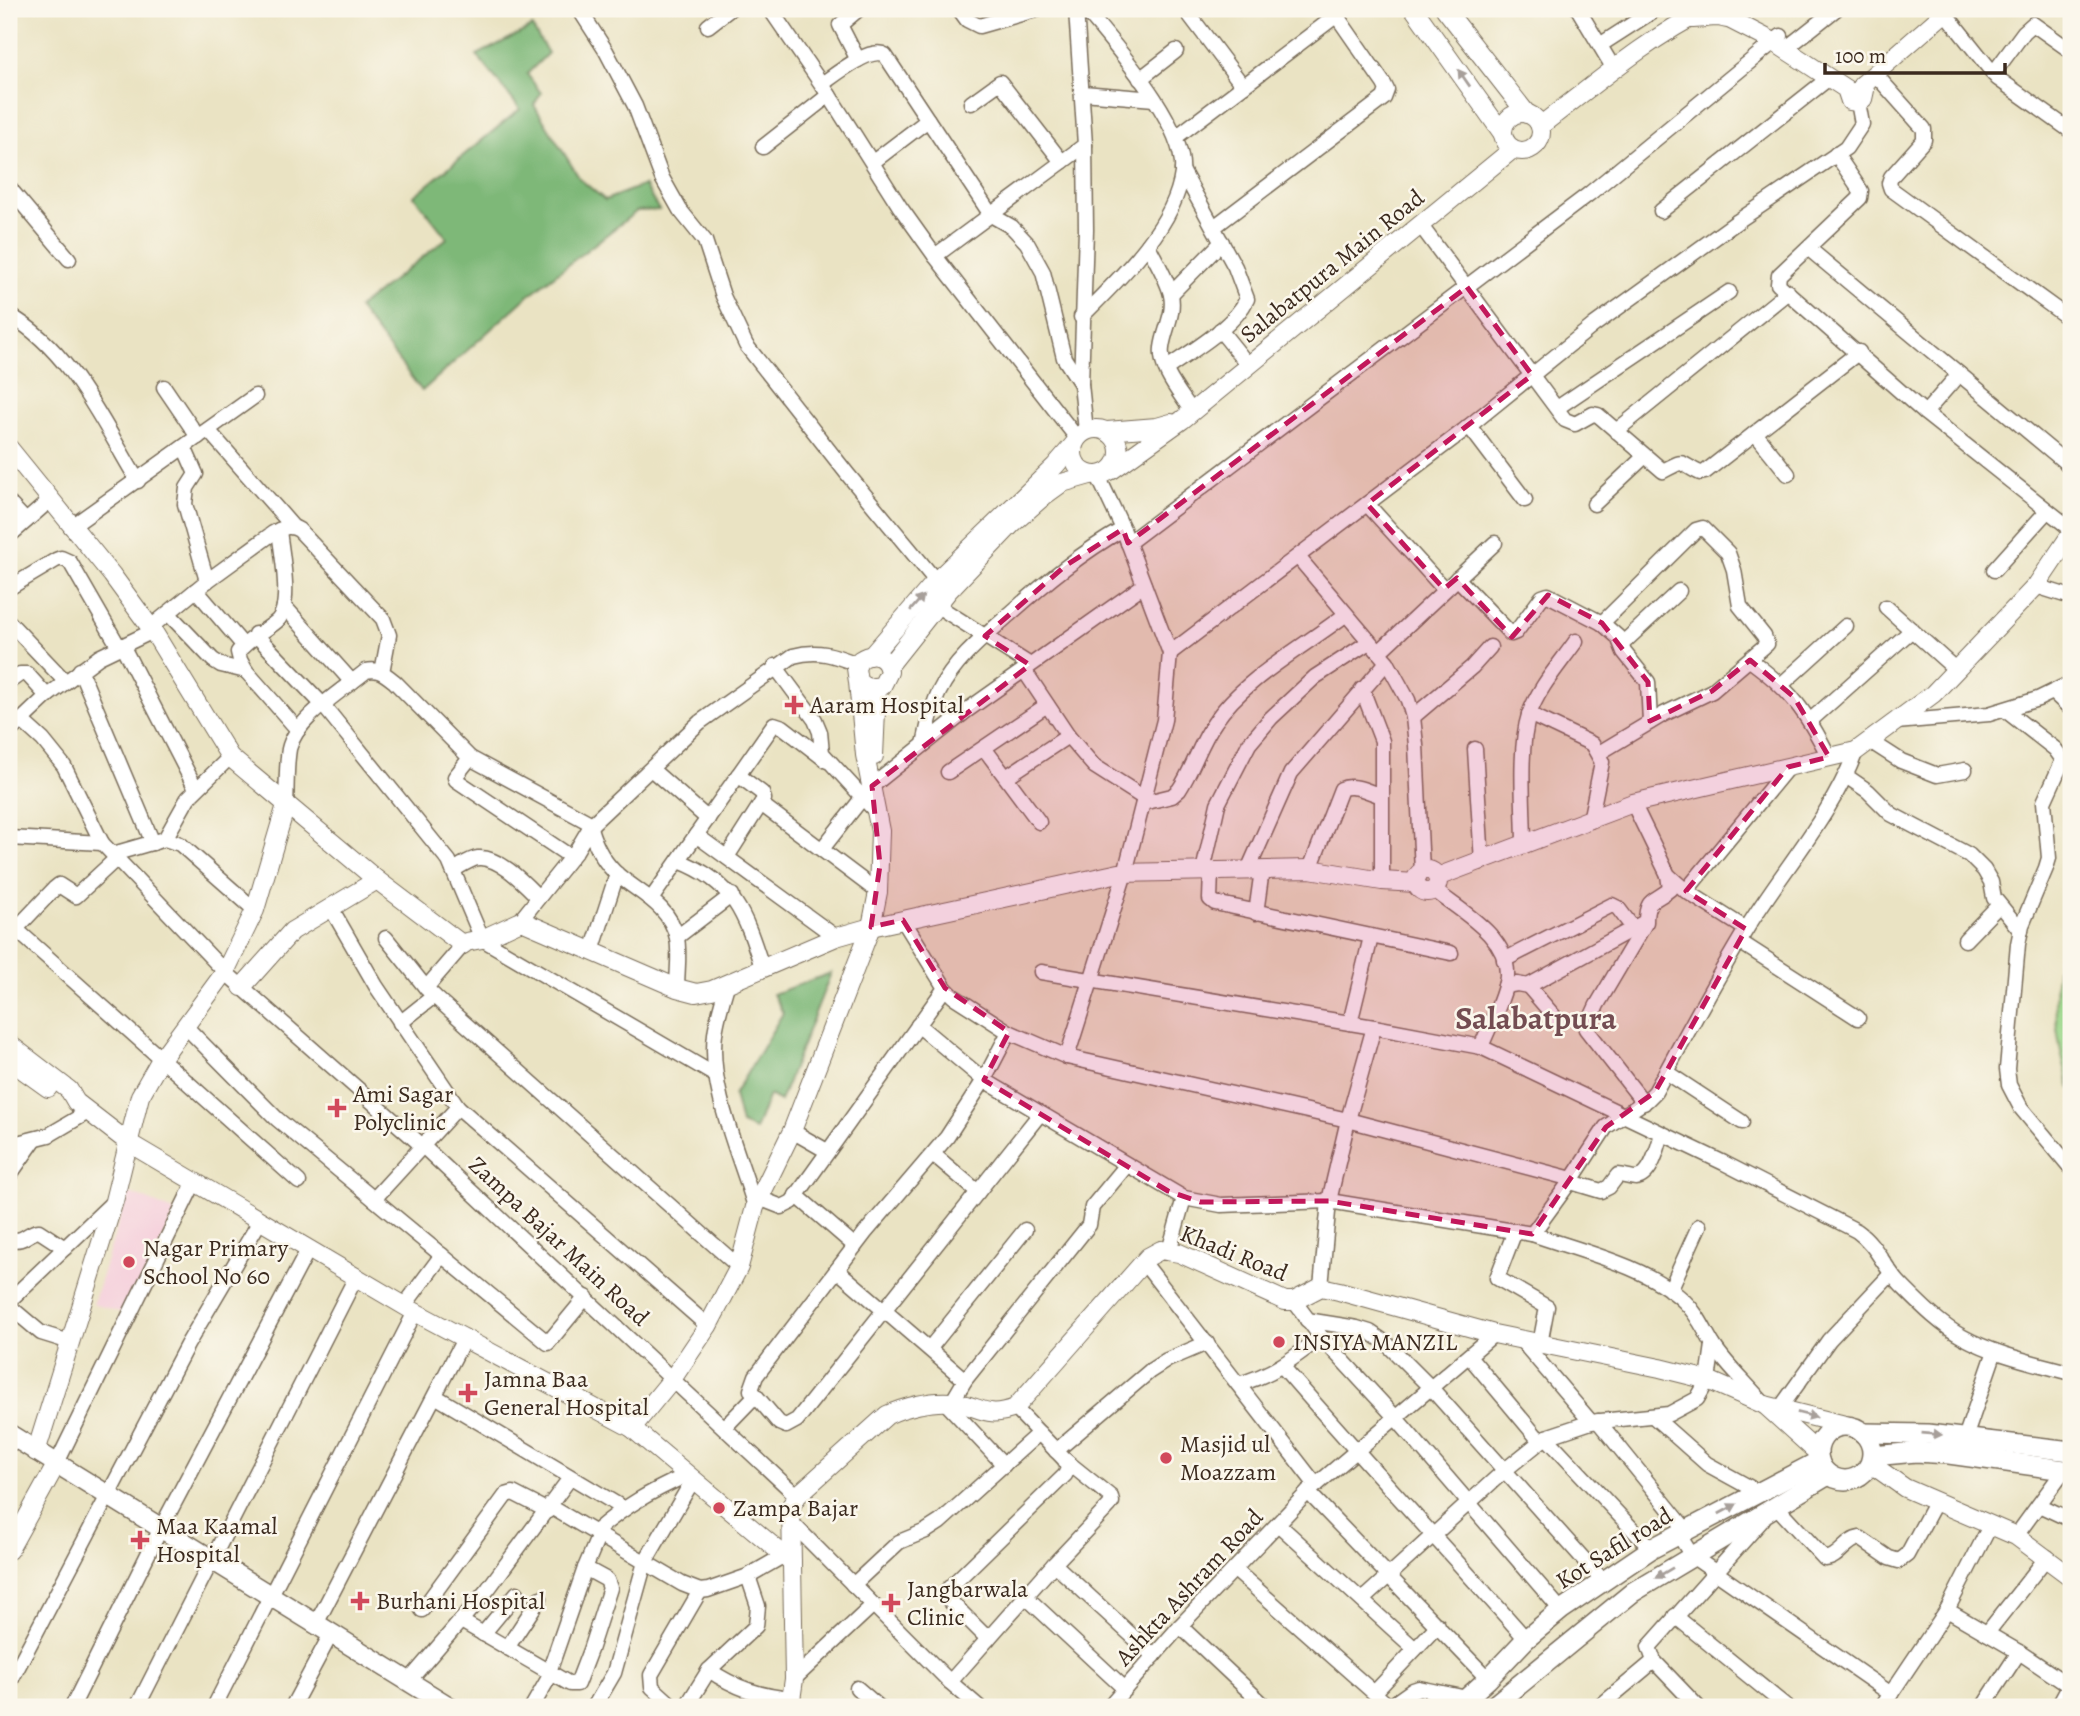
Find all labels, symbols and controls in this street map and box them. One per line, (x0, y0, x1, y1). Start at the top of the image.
scale bar (1825, 32, 2005, 76)
text: 100 m (1835, 42, 1886, 70)
one-way arrow (1457, 69, 1471, 87)
street label: Salabatpura Main Road (1233, 182, 1431, 350)
one-way arrow (909, 595, 924, 612)
place label: Aaram Hospital (809, 689, 964, 721)
marker: Aaram Hospital (784, 695, 804, 715)
district label: Salabatpura (1455, 996, 1617, 1040)
place label: Ami Sagar Polyclinic (352, 1078, 454, 1138)
marker: Ami Sagar Polyclinic (327, 1098, 347, 1118)
street label: Zampa Bajar Main Road (462, 1149, 656, 1333)
street label: Khadi Road (1175, 1217, 1293, 1289)
place label: Nagar Primary School No 60 (143, 1232, 288, 1292)
marker: Nagar Primary School No 60 (121, 1254, 137, 1270)
place label: INSIYA MANZIL (1293, 1326, 1458, 1358)
marker: INSIYA MANZIL (1271, 1334, 1287, 1350)
place label: Jamna Baa General Hospital (484, 1363, 649, 1423)
marker: Jamna Baa General Hospital (458, 1383, 478, 1403)
one-way arrow (1797, 1410, 1818, 1420)
place label: Masjid ul Moazzam (1180, 1428, 1276, 1488)
one-way arrow (1921, 1429, 1943, 1440)
marker: Masjid ul Moazzam (1158, 1450, 1174, 1466)
place label: Zampa Bajar (733, 1492, 858, 1524)
street label: Kot Safil road (1550, 1499, 1679, 1597)
marker: Zampa Bajar (711, 1500, 727, 1516)
street label: Ashkta Ashram Road (1107, 1502, 1270, 1673)
one-way arrow (1718, 1503, 1737, 1515)
place label: Maa Kaamal Hospital (156, 1510, 278, 1570)
marker: Maa Kaamal Hospital (130, 1530, 150, 1550)
one-way arrow (1655, 1567, 1674, 1579)
place label: Jangbarwala Clinic (907, 1573, 1029, 1633)
place label: Burhani Hospital (376, 1585, 545, 1617)
marker: Burhani Hospital (350, 1591, 370, 1611)
marker: Jangbarwala Clinic (881, 1593, 901, 1613)

